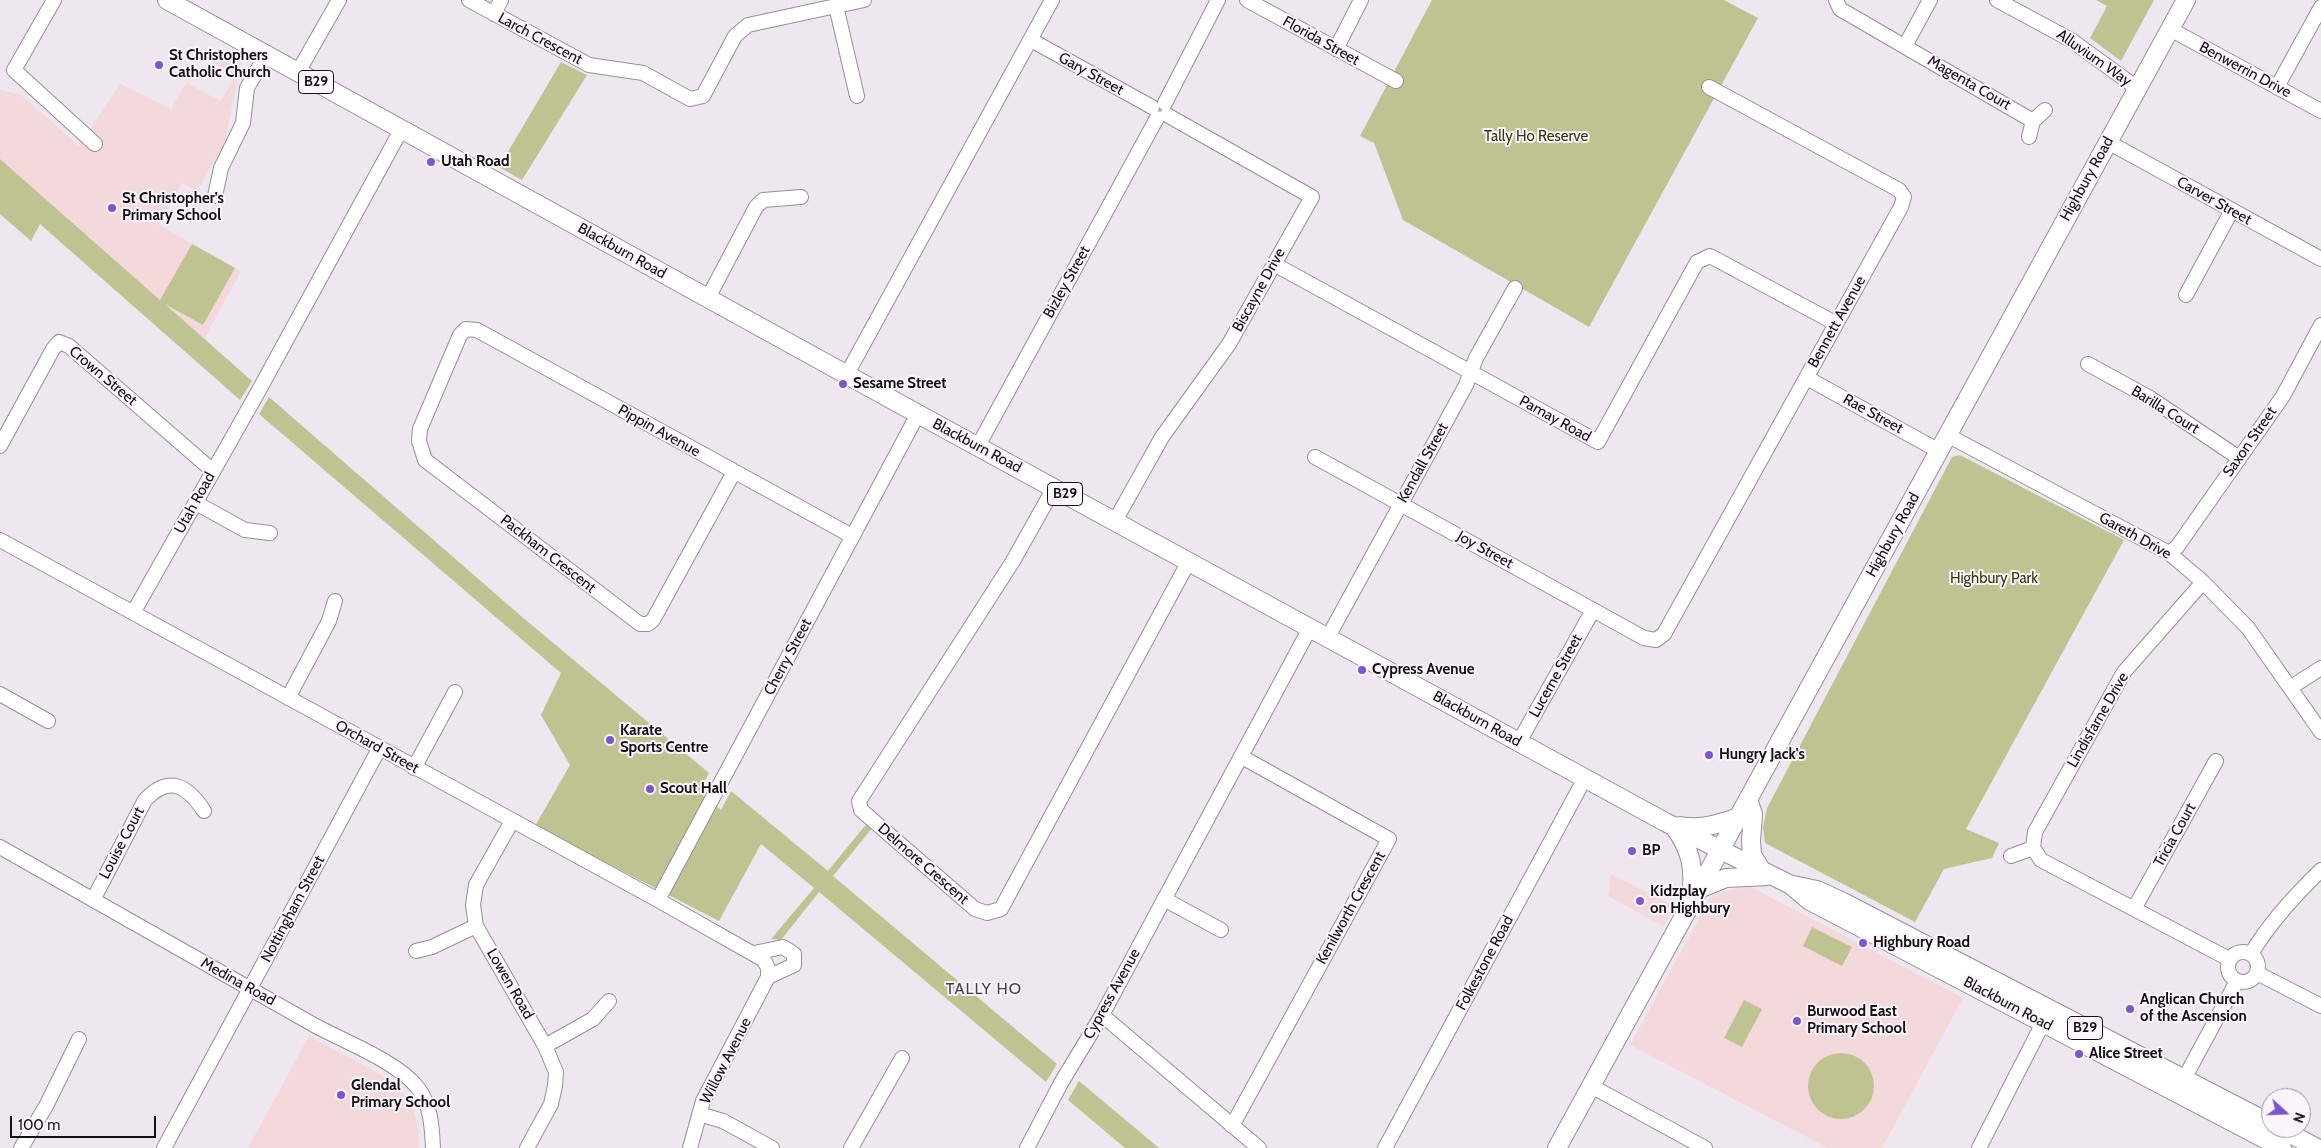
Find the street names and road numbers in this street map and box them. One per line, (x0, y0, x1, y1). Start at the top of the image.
street label: Larch Crescent (495, 9, 585, 69)
street label: Florida Street (1279, 13, 1363, 69)
street label: Alluvium Way (2053, 26, 2135, 90)
street label: Benwerrin Drive (2196, 38, 2294, 102)
street label: Gary Street (1055, 49, 1127, 99)
street label: Magenta Court (1924, 52, 2014, 114)
road number: B29 (298, 70, 334, 94)
street label: Highbury Road (2056, 134, 2118, 224)
street label: Carver Street (2173, 173, 2255, 229)
street label: Blackburn Road (575, 219, 669, 283)
street label: Bizley Street (1040, 243, 1094, 321)
street label: Biscayne Drive (1229, 245, 1289, 335)
street label: Bennett Avenue (1804, 273, 1870, 371)
street label: Crown Street (65, 342, 141, 410)
street label: Barilla Court (2128, 382, 2202, 438)
street label: Rae Street (1840, 390, 1906, 438)
street label: Pamay Road (1516, 392, 1594, 446)
street label: Pippin Avenue (615, 401, 703, 461)
street label: Saxon Street (2219, 404, 2281, 480)
street label: Blackburn Road (929, 415, 1025, 477)
street label: Kendall Street (1394, 420, 1452, 506)
street label: Utah Road (171, 469, 219, 537)
road number: B29 (1048, 482, 1082, 506)
street label: Highbury Road (1862, 490, 1924, 580)
street label: Gareth Drive (2096, 509, 2174, 563)
street label: Packham Crescent (497, 511, 599, 597)
street label: Joy Street (1454, 527, 1516, 573)
street label: Cherry Street (760, 616, 816, 698)
street label: Lucerne Street (1526, 631, 1586, 721)
street label: Lindisfarne Drive (2064, 669, 2132, 771)
street label: Blackburn Road (1430, 687, 1524, 751)
street label: Orchard Street (332, 717, 422, 777)
street label: Tricia Court (2150, 800, 2200, 870)
street label: Louise Court (96, 804, 148, 882)
street label: Delmore Crescent (874, 820, 972, 908)
street label: Kenilworth Crescent (1313, 848, 1389, 968)
street label: Nottingham Street (257, 853, 329, 965)
street label: Folkestone Road (1453, 913, 1517, 1013)
street label: Lowen Road (483, 946, 537, 1022)
street label: Cypress Avenue (1080, 946, 1144, 1042)
street label: Medina Road (197, 954, 279, 1010)
street label: Blackburn Road (1960, 973, 2056, 1035)
street label: Willow Avenue (697, 1015, 755, 1107)
road number: B29 (2068, 1016, 2102, 1040)

